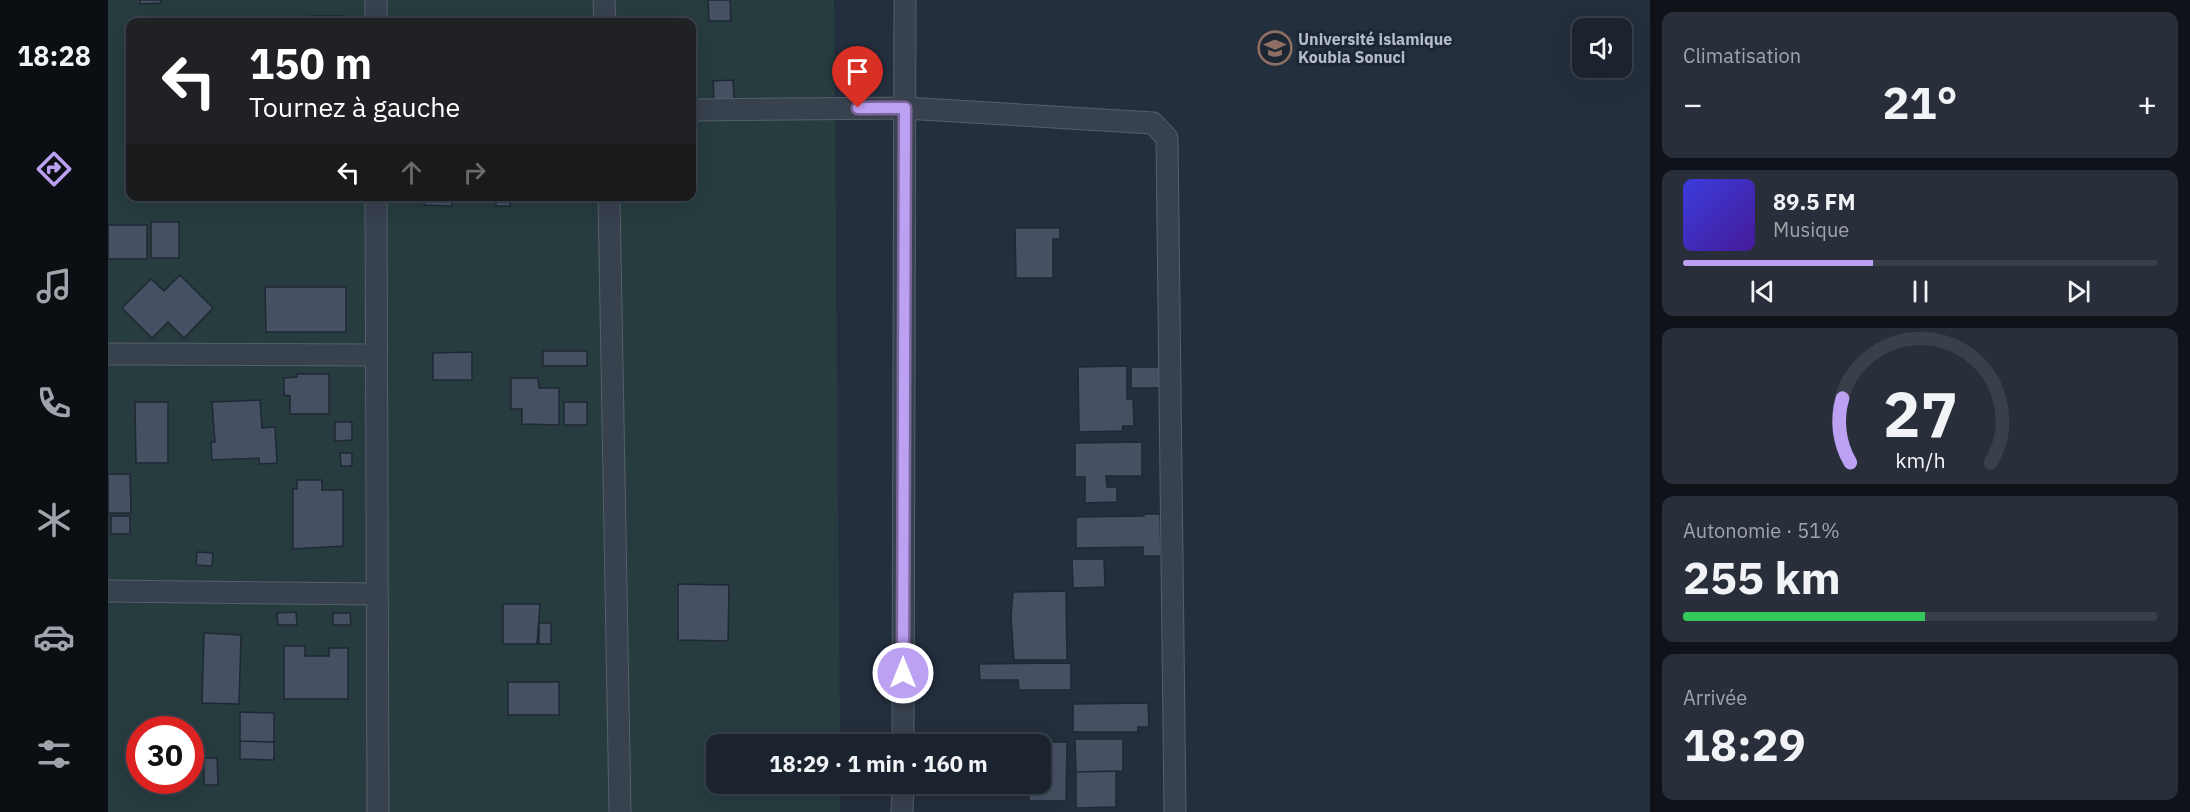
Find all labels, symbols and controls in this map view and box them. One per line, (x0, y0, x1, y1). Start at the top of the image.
map controls (1572, 18, 1632, 78)
button: sound (1572, 18, 1632, 78)
place label: Université islamique Koubia Sonuci (1298, 29, 1452, 67)
school or university icon: Université islamique Koubia Sonuci (1257, 30, 1293, 66)
text: 150 m (249, 36, 372, 91)
text: 18:28 (17, 38, 91, 73)
icon: left (150, 42, 228, 120)
text: Climatisation (1683, 42, 1801, 69)
pin (832, 46, 883, 108)
icon: arrive (841, 55, 874, 88)
text: 21° (1882, 73, 1958, 131)
text: − (1683, 82, 1703, 125)
text: + (2137, 82, 2157, 125)
text: Tournez à gauche (249, 89, 460, 124)
icon: directions (33, 148, 75, 190)
icon: left (332, 156, 365, 189)
icon: ahead (395, 156, 428, 189)
icon: right (458, 156, 491, 189)
text: 89.5 FM (1773, 187, 1856, 216)
text: Musique (1773, 216, 1849, 243)
icon: music (33, 265, 75, 307)
icon: previous (1746, 275, 1779, 308)
icon: pause (1904, 275, 1937, 308)
icon: next (2062, 275, 2095, 308)
text: 27 (1883, 373, 1957, 454)
icon: phone (33, 382, 75, 424)
text: km/h (1895, 446, 1945, 474)
icon: climate (33, 499, 75, 541)
text: Autonomie · 51% (1683, 517, 1840, 544)
text: 255 km (1683, 548, 1841, 606)
icon: car (33, 616, 75, 658)
position arrow (871, 641, 935, 705)
text: Arrivée (1683, 684, 1747, 711)
text: 18:29 (1683, 715, 1806, 773)
speed limit sign: 30 (126, 716, 204, 794)
icon: filters (33, 733, 75, 775)
text: 18:29 · 1 min · 160 m (769, 749, 988, 778)

